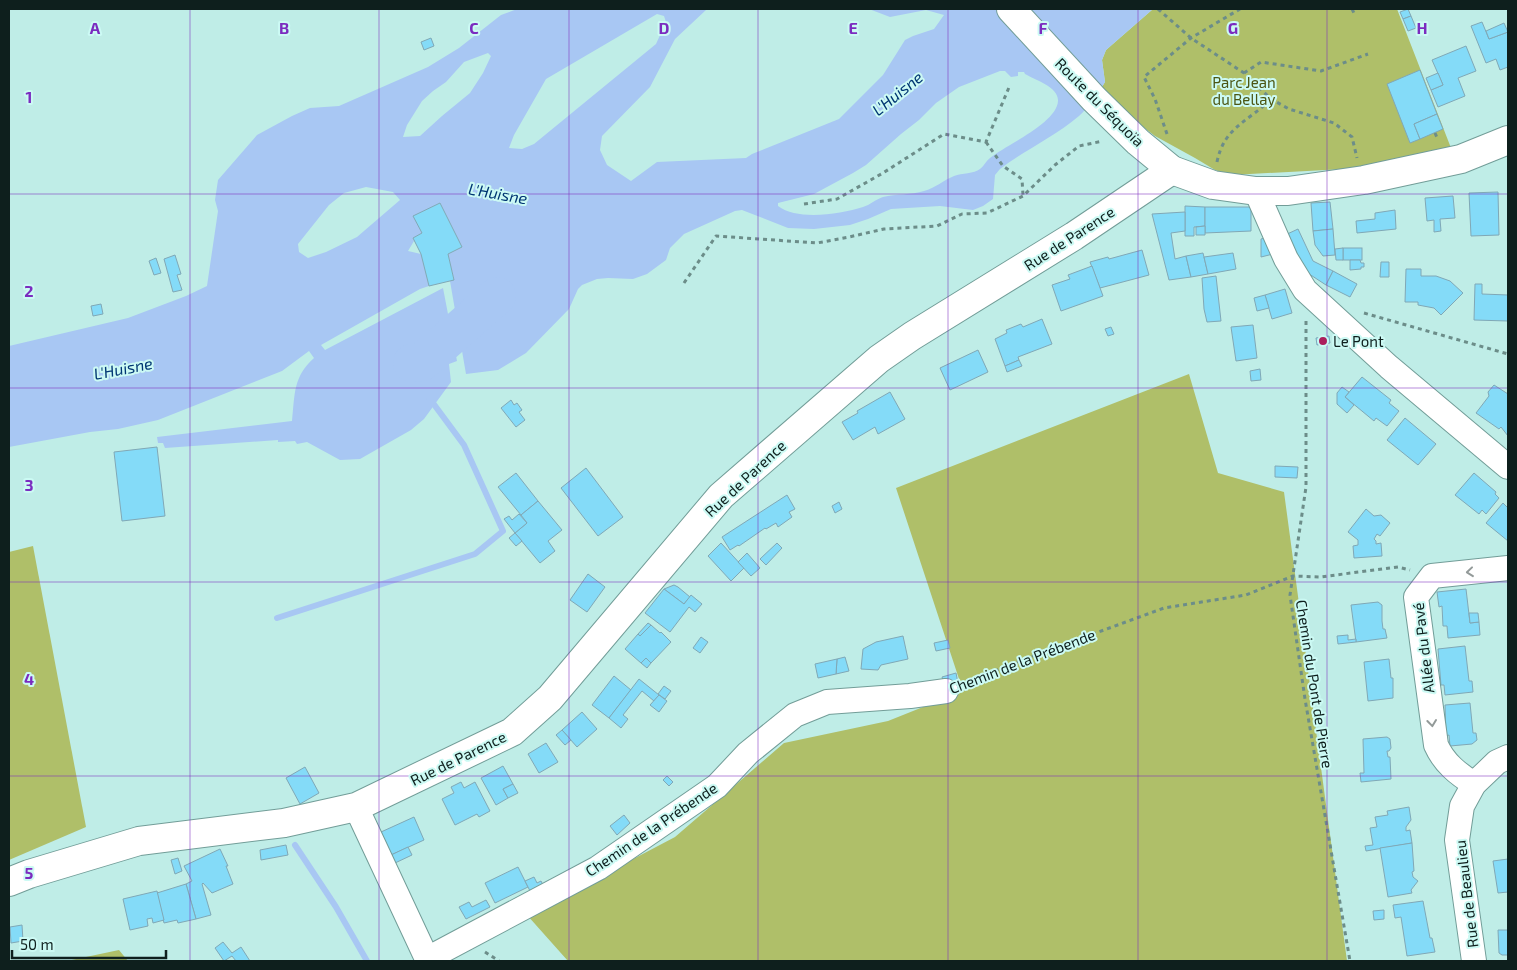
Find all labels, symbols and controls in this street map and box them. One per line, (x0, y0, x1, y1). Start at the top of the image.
text: A (90, 18, 101, 37)
text: B (279, 18, 289, 37)
text: C (469, 18, 479, 37)
text: D (659, 18, 670, 37)
text: E (848, 18, 858, 37)
text: F (1039, 18, 1048, 37)
text: G (1228, 18, 1238, 37)
text: H (1416, 18, 1428, 37)
street label: Route du Séquoïa (1052, 54, 1148, 150)
water label: L'Huisne (868, 67, 926, 119)
park label: Parc Jean du Bellay (1212, 73, 1276, 108)
text: 1 (26, 87, 32, 106)
water label: L'Huisne (467, 178, 529, 208)
street label: Rue de Parence (1020, 202, 1118, 274)
text: 2 (24, 281, 34, 300)
place label: Le Pont (1333, 332, 1384, 350)
marker: Le Pont (1317, 335, 1329, 347)
water label: L'Huisne (92, 353, 154, 383)
street label: Rue de Parence (701, 436, 789, 520)
text: 3 (24, 475, 34, 494)
one-way arrow (1466, 566, 1474, 577)
street label: Chemin du Pont de Pierre (1293, 598, 1337, 770)
street label: Allée du Pavé (1409, 602, 1437, 694)
street label: Chemin de la Prébende (946, 625, 1098, 697)
text: 4 (24, 669, 34, 688)
one-way arrow (1426, 719, 1437, 727)
street label: Rue de Parence (407, 727, 509, 789)
street label: Chemin de la Prébende (582, 778, 720, 880)
street label: Rue de Beaulieu (1450, 839, 1482, 949)
text: 5 (25, 863, 34, 882)
scale bar (12, 928, 166, 960)
text: 50 m (20, 935, 54, 953)

